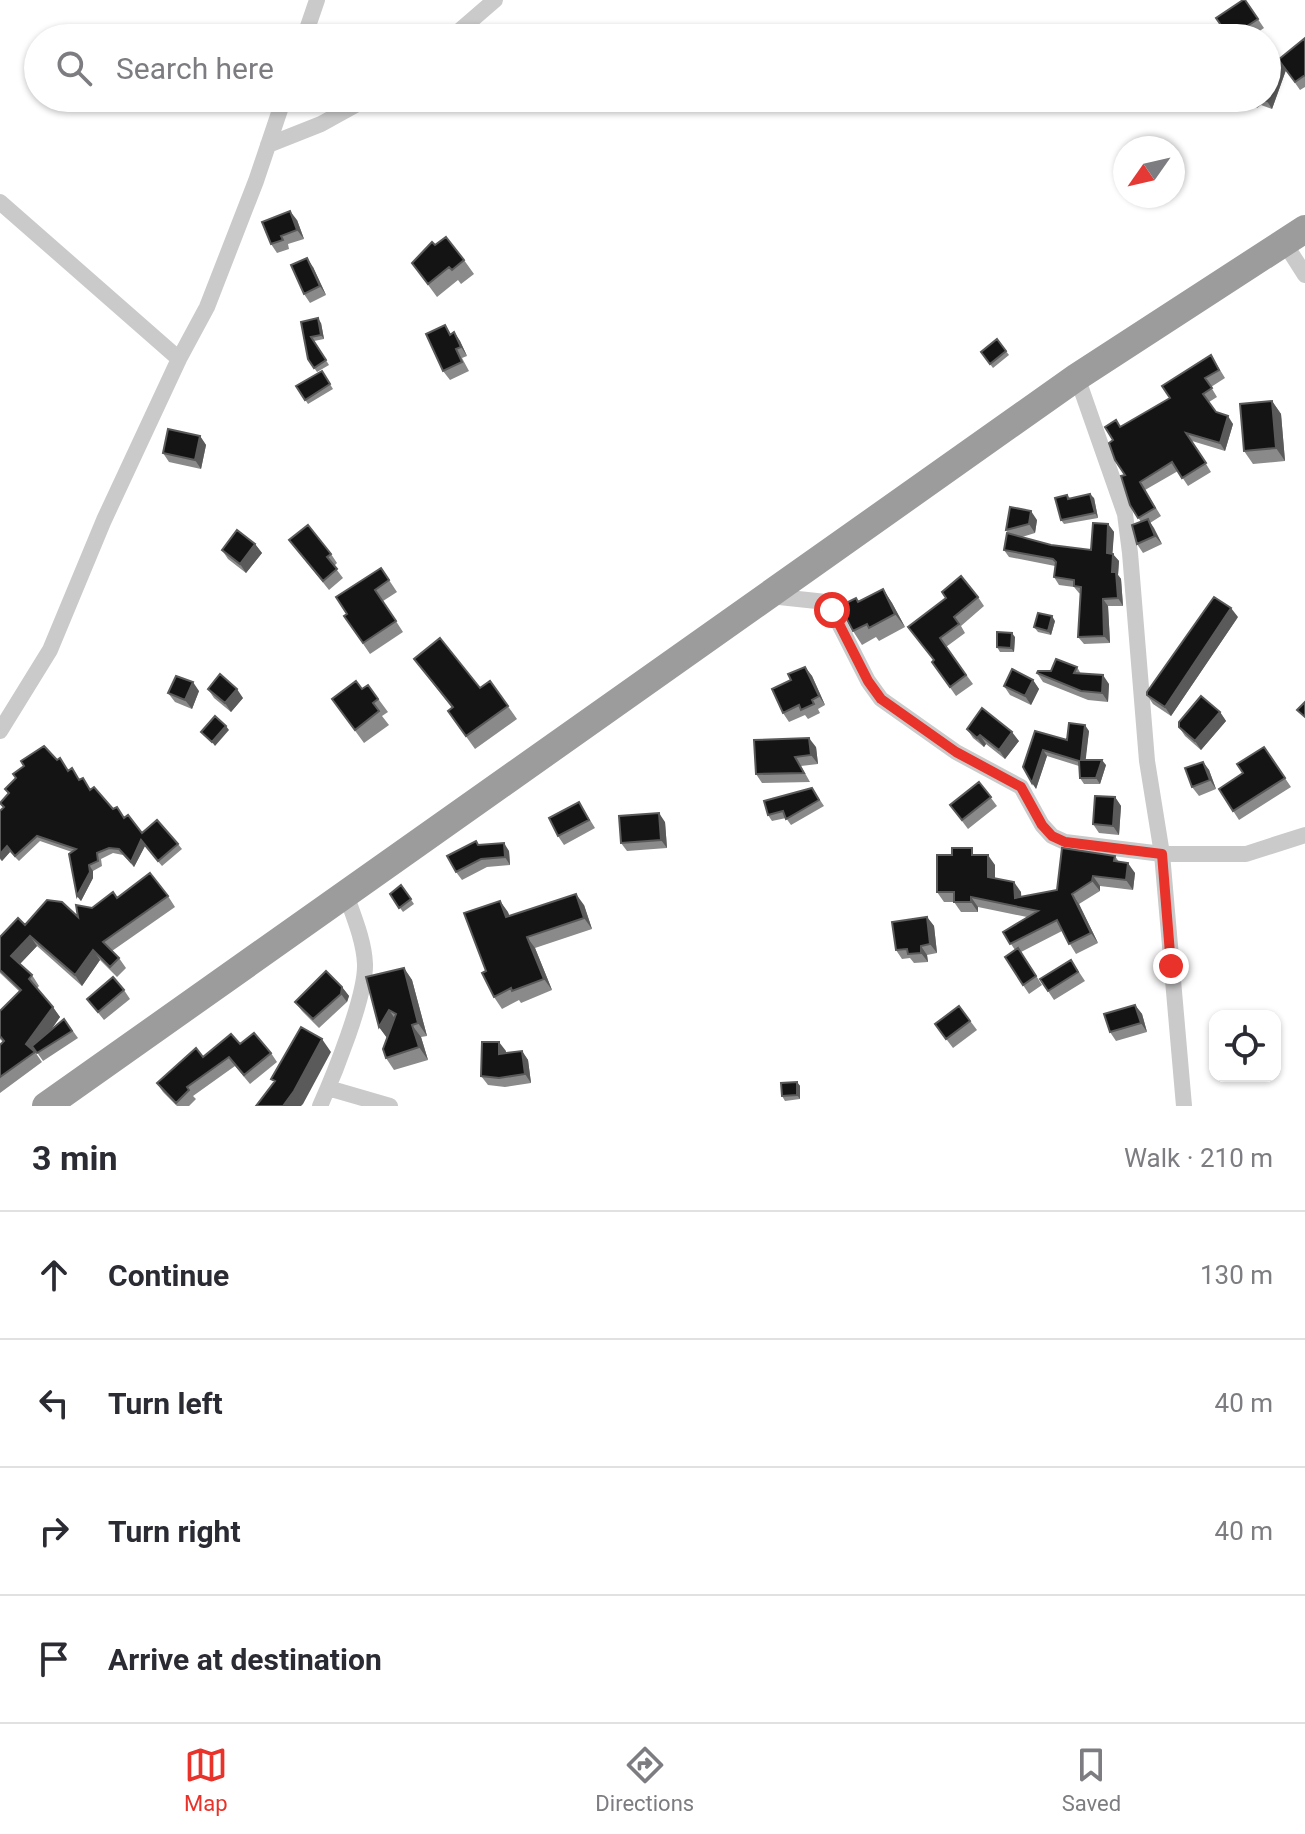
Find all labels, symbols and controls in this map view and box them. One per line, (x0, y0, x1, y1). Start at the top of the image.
search box (24, 24, 1281, 112)
icon: search (52, 46, 96, 90)
text: Search here (116, 51, 274, 86)
north arrow (1113, 136, 1185, 208)
route start (814, 592, 850, 628)
route end (1153, 948, 1189, 984)
map controls (1209, 1010, 1281, 1082)
button: locate (1209, 1010, 1281, 1082)
text: 3 min (32, 1138, 117, 1178)
text: Walk · 210 m (1124, 1143, 1273, 1173)
icon: ahead (32, 1253, 76, 1297)
text: Continue (108, 1258, 229, 1293)
text: 130 m (1200, 1260, 1273, 1290)
icon: left (32, 1381, 76, 1425)
text: Turn left (108, 1386, 223, 1421)
text: 40 m (1215, 1388, 1273, 1418)
icon: right (32, 1509, 76, 1553)
text: Turn right (108, 1514, 241, 1549)
text: 40 m (1215, 1516, 1273, 1546)
icon: arrive (32, 1637, 76, 1681)
text: Arrive at destination (108, 1642, 382, 1677)
tab: Map (184, 1743, 228, 1816)
tab: Directions (595, 1743, 694, 1816)
tab: Saved (1062, 1743, 1121, 1816)

